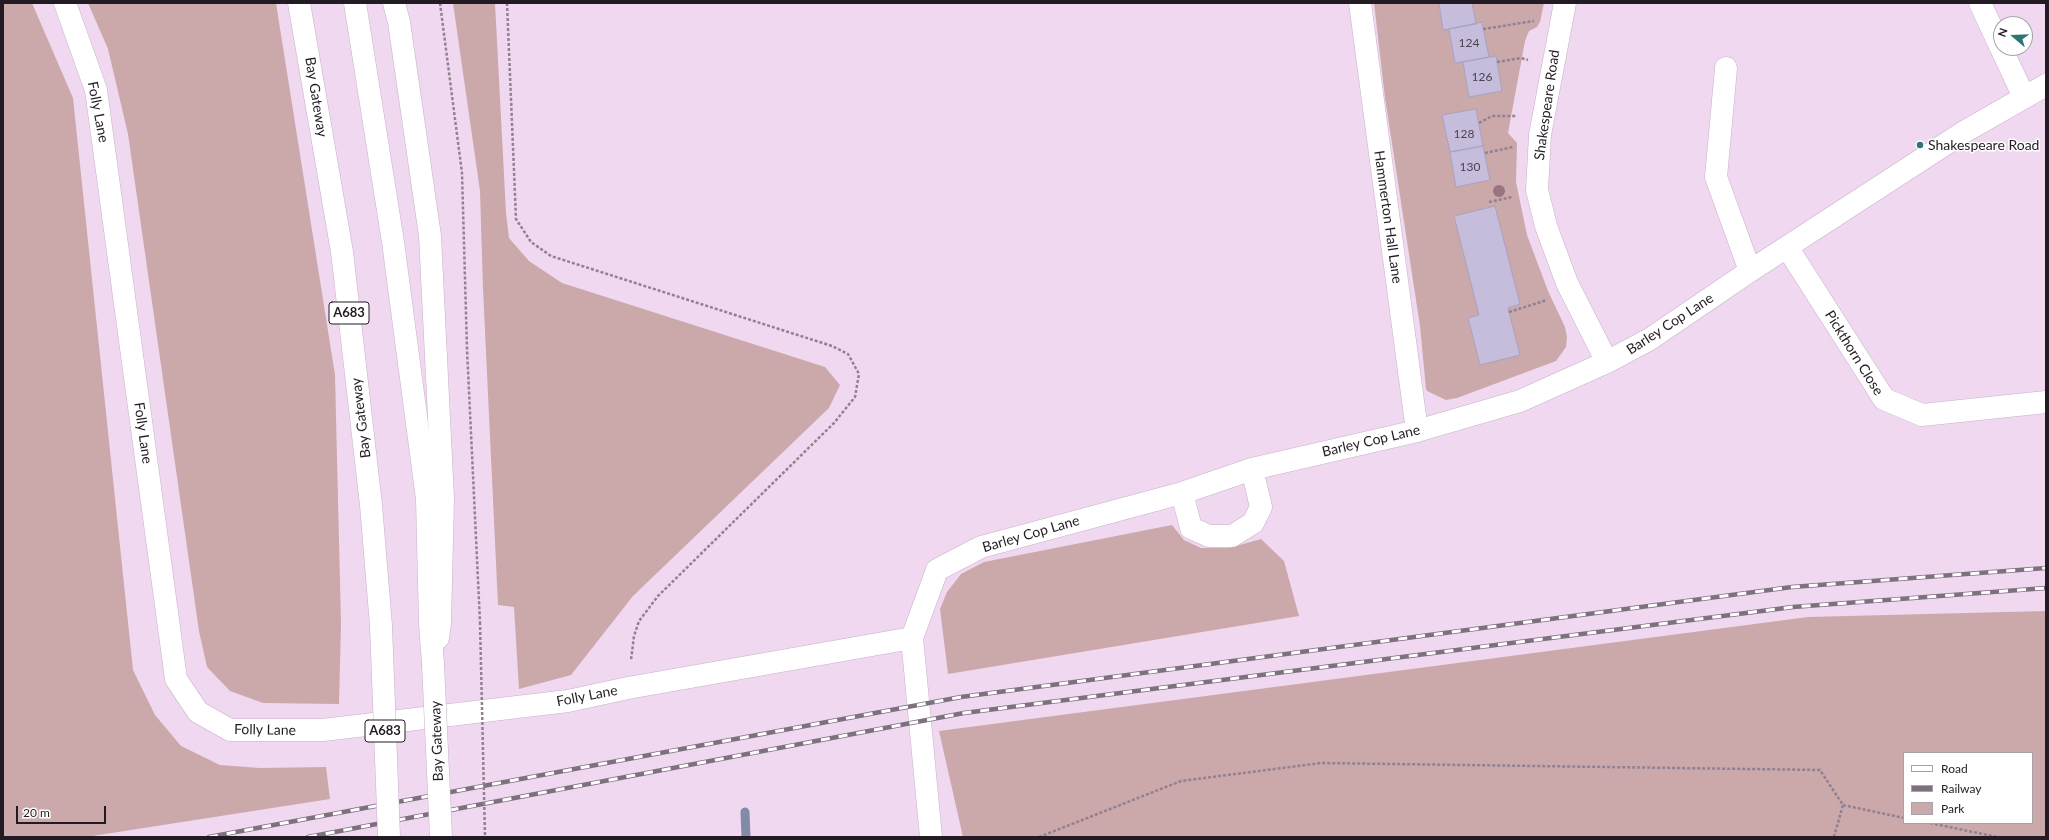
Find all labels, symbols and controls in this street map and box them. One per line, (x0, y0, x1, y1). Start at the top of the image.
north arrow (1993, 16, 2033, 56)
text: N (1995, 26, 2010, 38)
house number: 124 (1459, 36, 1479, 50)
street label: Shakespeare Road (1531, 49, 1563, 161)
street label: Bay Gateway (301, 56, 331, 138)
house number: 126 (1472, 70, 1492, 84)
street label: Folly Lane (84, 80, 112, 144)
house number: 128 (1454, 127, 1474, 141)
place label: Shakespeare Road (1928, 137, 2039, 153)
marker: Shakespeare Road (1915, 140, 1925, 150)
street label: Hammerton Hall Lane (1370, 149, 1406, 285)
house number: 130 (1460, 160, 1480, 174)
street label: Barley Cop Lane (1623, 290, 1717, 358)
road number: A683 (329, 302, 369, 324)
street label: Pickthorn Close (1821, 307, 1887, 399)
street label: Bay Gateway (348, 377, 374, 459)
street label: Folly Lane (130, 401, 156, 465)
street label: Barley Cop Lane (1320, 422, 1422, 460)
street label: Barley Cop Lane (981, 512, 1081, 556)
street label: Folly Lane (555, 682, 619, 710)
street label: Bay Gateway (427, 700, 447, 782)
road number: A683 (365, 720, 405, 742)
street label: Folly Lane (234, 721, 296, 739)
legend (1903, 752, 2033, 824)
text: Road (1941, 761, 1968, 776)
text: Railway (1941, 781, 1981, 796)
scale bar (18, 798, 108, 824)
text: Park (1941, 801, 1964, 816)
text: 20 m (23, 805, 50, 820)

